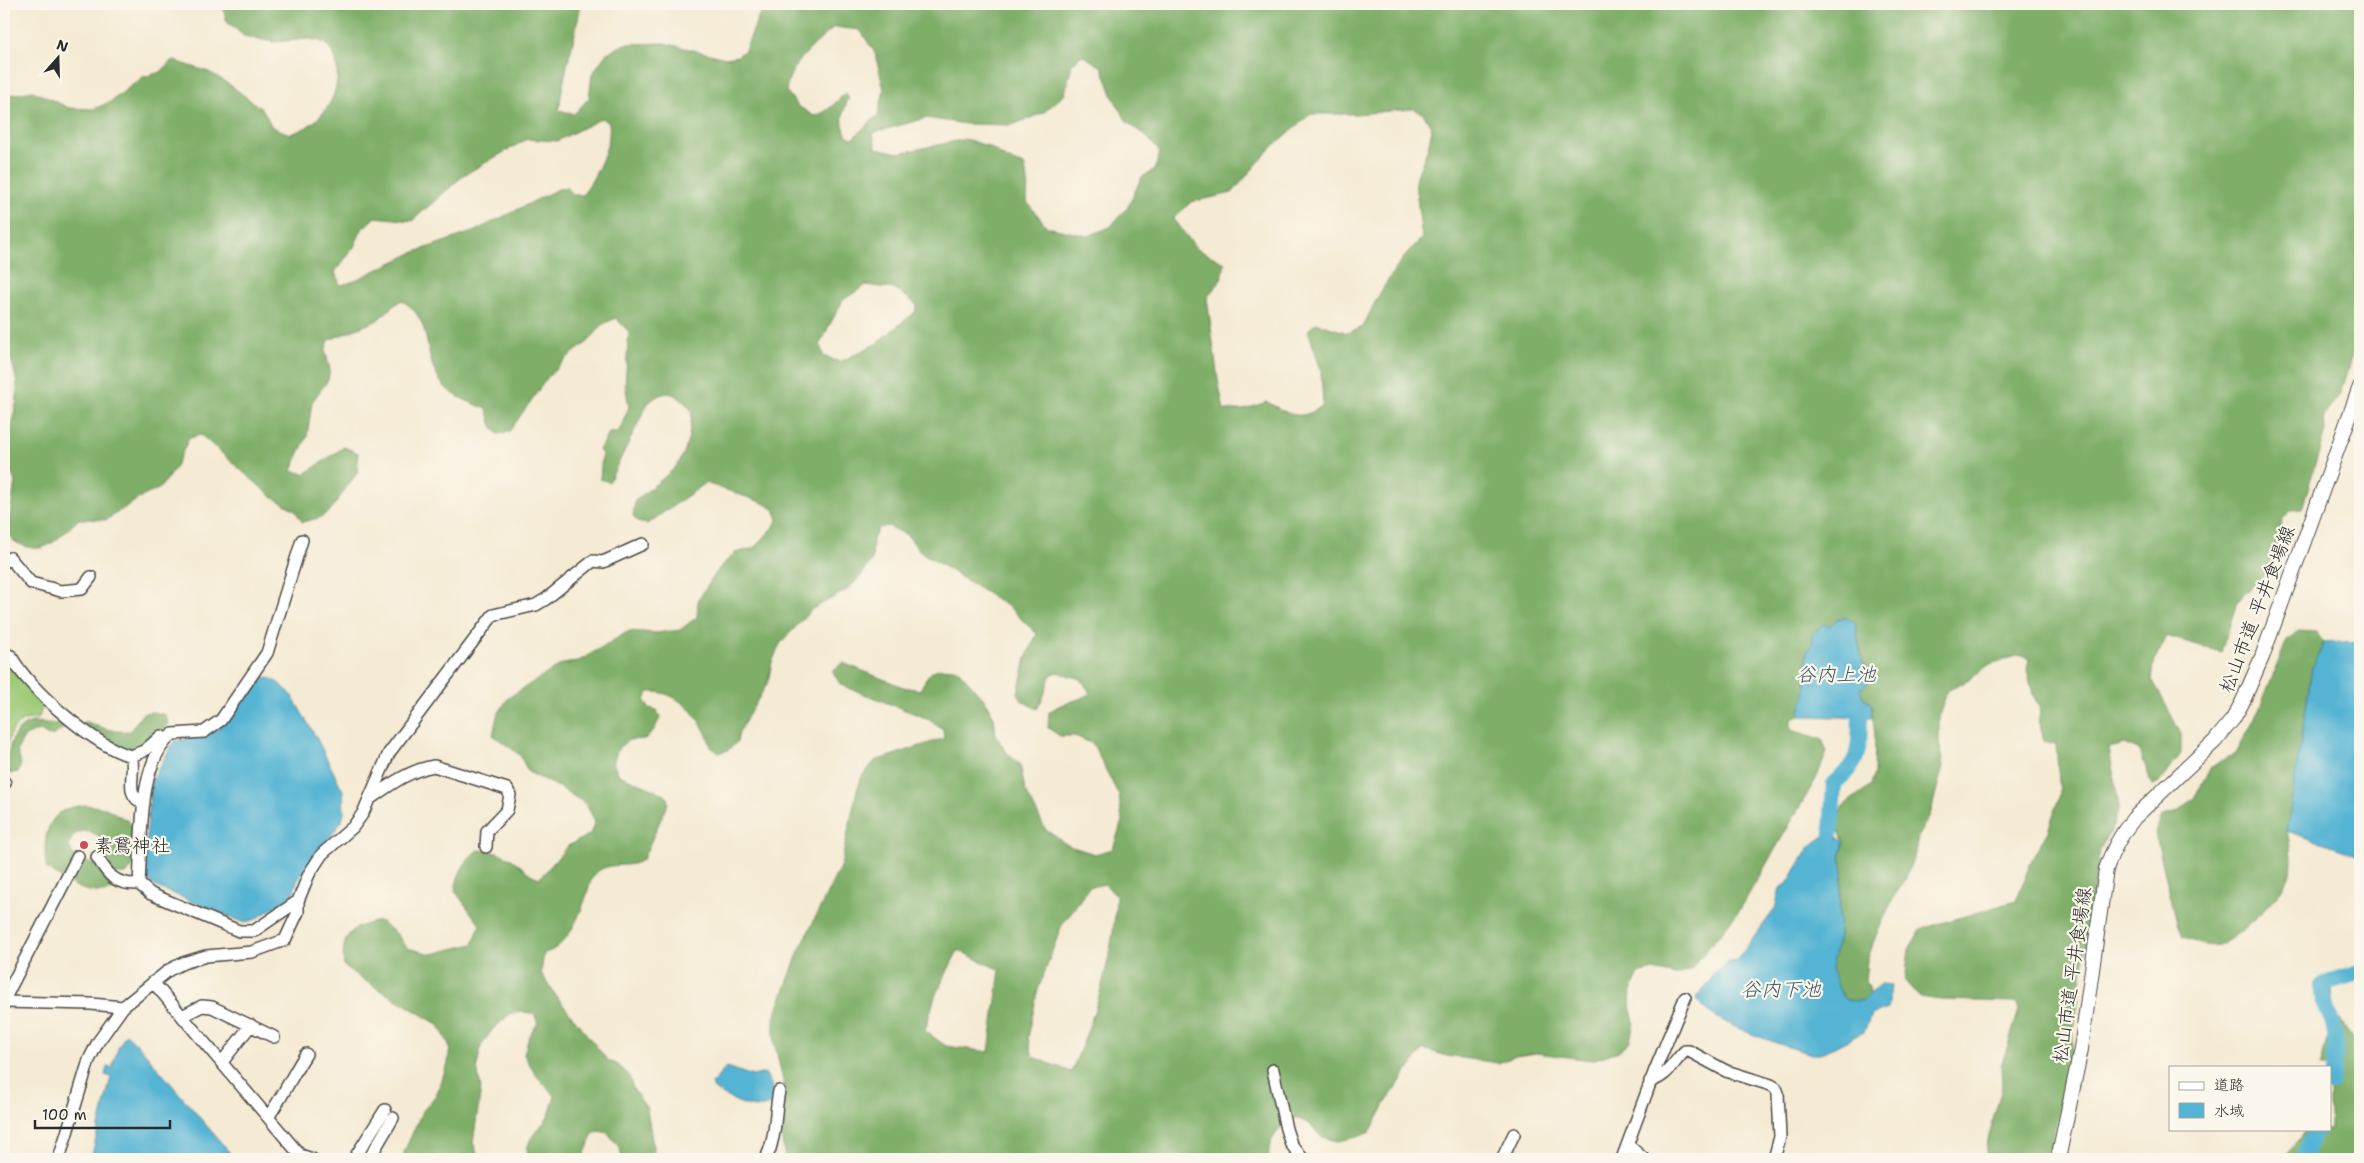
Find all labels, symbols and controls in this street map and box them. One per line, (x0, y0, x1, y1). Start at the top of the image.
north arrow (32, 32, 82, 82)
text: N (54, 35, 71, 56)
street label: 松山市道 平井食場線 (2214, 522, 2300, 696)
water label: 谷内上池 (1796, 661, 1877, 687)
place label: 素鵞神社 (94, 833, 170, 858)
marker: 素鵞神社 (78, 839, 90, 851)
street label: 松山市道 平井食場線 (2047, 885, 2097, 1065)
water label: 谷内下池 (1741, 976, 1822, 1002)
legend (2169, 1066, 2332, 1130)
text: 道路 (2214, 1075, 2244, 1095)
scale bar (35, 1098, 170, 1130)
text: 水域 (2214, 1101, 2244, 1121)
text: 100 m (42, 1105, 87, 1125)

